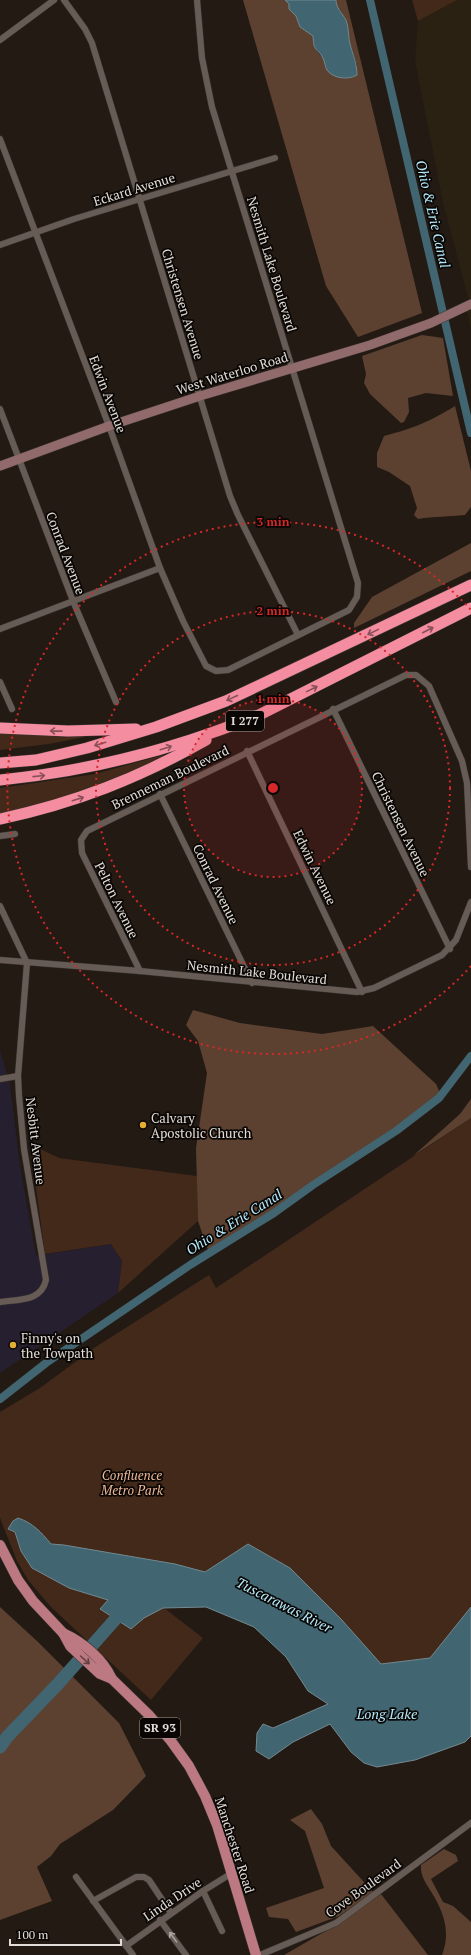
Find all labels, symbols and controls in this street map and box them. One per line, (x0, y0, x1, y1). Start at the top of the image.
water label: Ohio & Erie Canal (412, 158, 455, 270)
street label: Eckard Avenue (91, 168, 177, 210)
street label: Nesmith Lake Boulevard (243, 194, 301, 334)
street label: Christensen Avenue (158, 246, 208, 362)
street label: West Waterloo Road (174, 347, 290, 399)
street label: Edwin Avenue (85, 353, 131, 435)
street label: Conrad Avenue (42, 509, 90, 597)
text: 3 min (257, 514, 290, 529)
text: 2 min (257, 603, 290, 618)
one-way arrow (422, 626, 434, 634)
one-way arrow (367, 629, 379, 636)
one-way arrow (305, 685, 317, 692)
text: 1 min (257, 691, 290, 706)
one-way arrow (227, 695, 239, 702)
road number: I 277 (226, 711, 264, 731)
one-way arrow (50, 727, 63, 735)
one-way arrow (94, 741, 107, 748)
street label: Brenneman Boulevard (108, 741, 232, 813)
one-way arrow (159, 744, 172, 751)
street label: Christensen Avenue (368, 768, 434, 880)
one-way arrow (32, 772, 45, 780)
centre of rings (266, 781, 280, 795)
one-way arrow (72, 795, 85, 802)
street label: Edwin Avenue (289, 826, 341, 908)
street label: Conrad Avenue (189, 841, 243, 927)
street label: Pelton Avenue (91, 859, 143, 941)
street label: Nesmith Lake Boulevard (186, 956, 328, 988)
street label: Nesbitt Avenue (22, 1096, 50, 1186)
place label: Calvary Apostolic Church (151, 1109, 252, 1142)
marker: Calvary Apostolic Church (138, 1120, 148, 1130)
water label: Ohio & Erie Canal (182, 1184, 286, 1259)
place label: Finny's on the Towpath (21, 1329, 94, 1362)
marker: Finny's on the Towpath (8, 1340, 18, 1350)
park label: Confluence Metro Park (100, 1466, 164, 1499)
water label: Tuscarawas River (233, 1572, 336, 1637)
one-way arrow (80, 1656, 90, 1665)
water label: Long Lake (356, 1704, 418, 1723)
road number: SR 93 (140, 1718, 180, 1738)
street label: Manchester Road (211, 1795, 259, 1895)
street label: Cove Boulevard (322, 1854, 404, 1922)
street label: Linda Drive (139, 1873, 205, 1925)
scale bar (10, 1921, 121, 1947)
text: 100 m (16, 1927, 49, 1942)
one-way arrow (169, 1932, 177, 1943)

